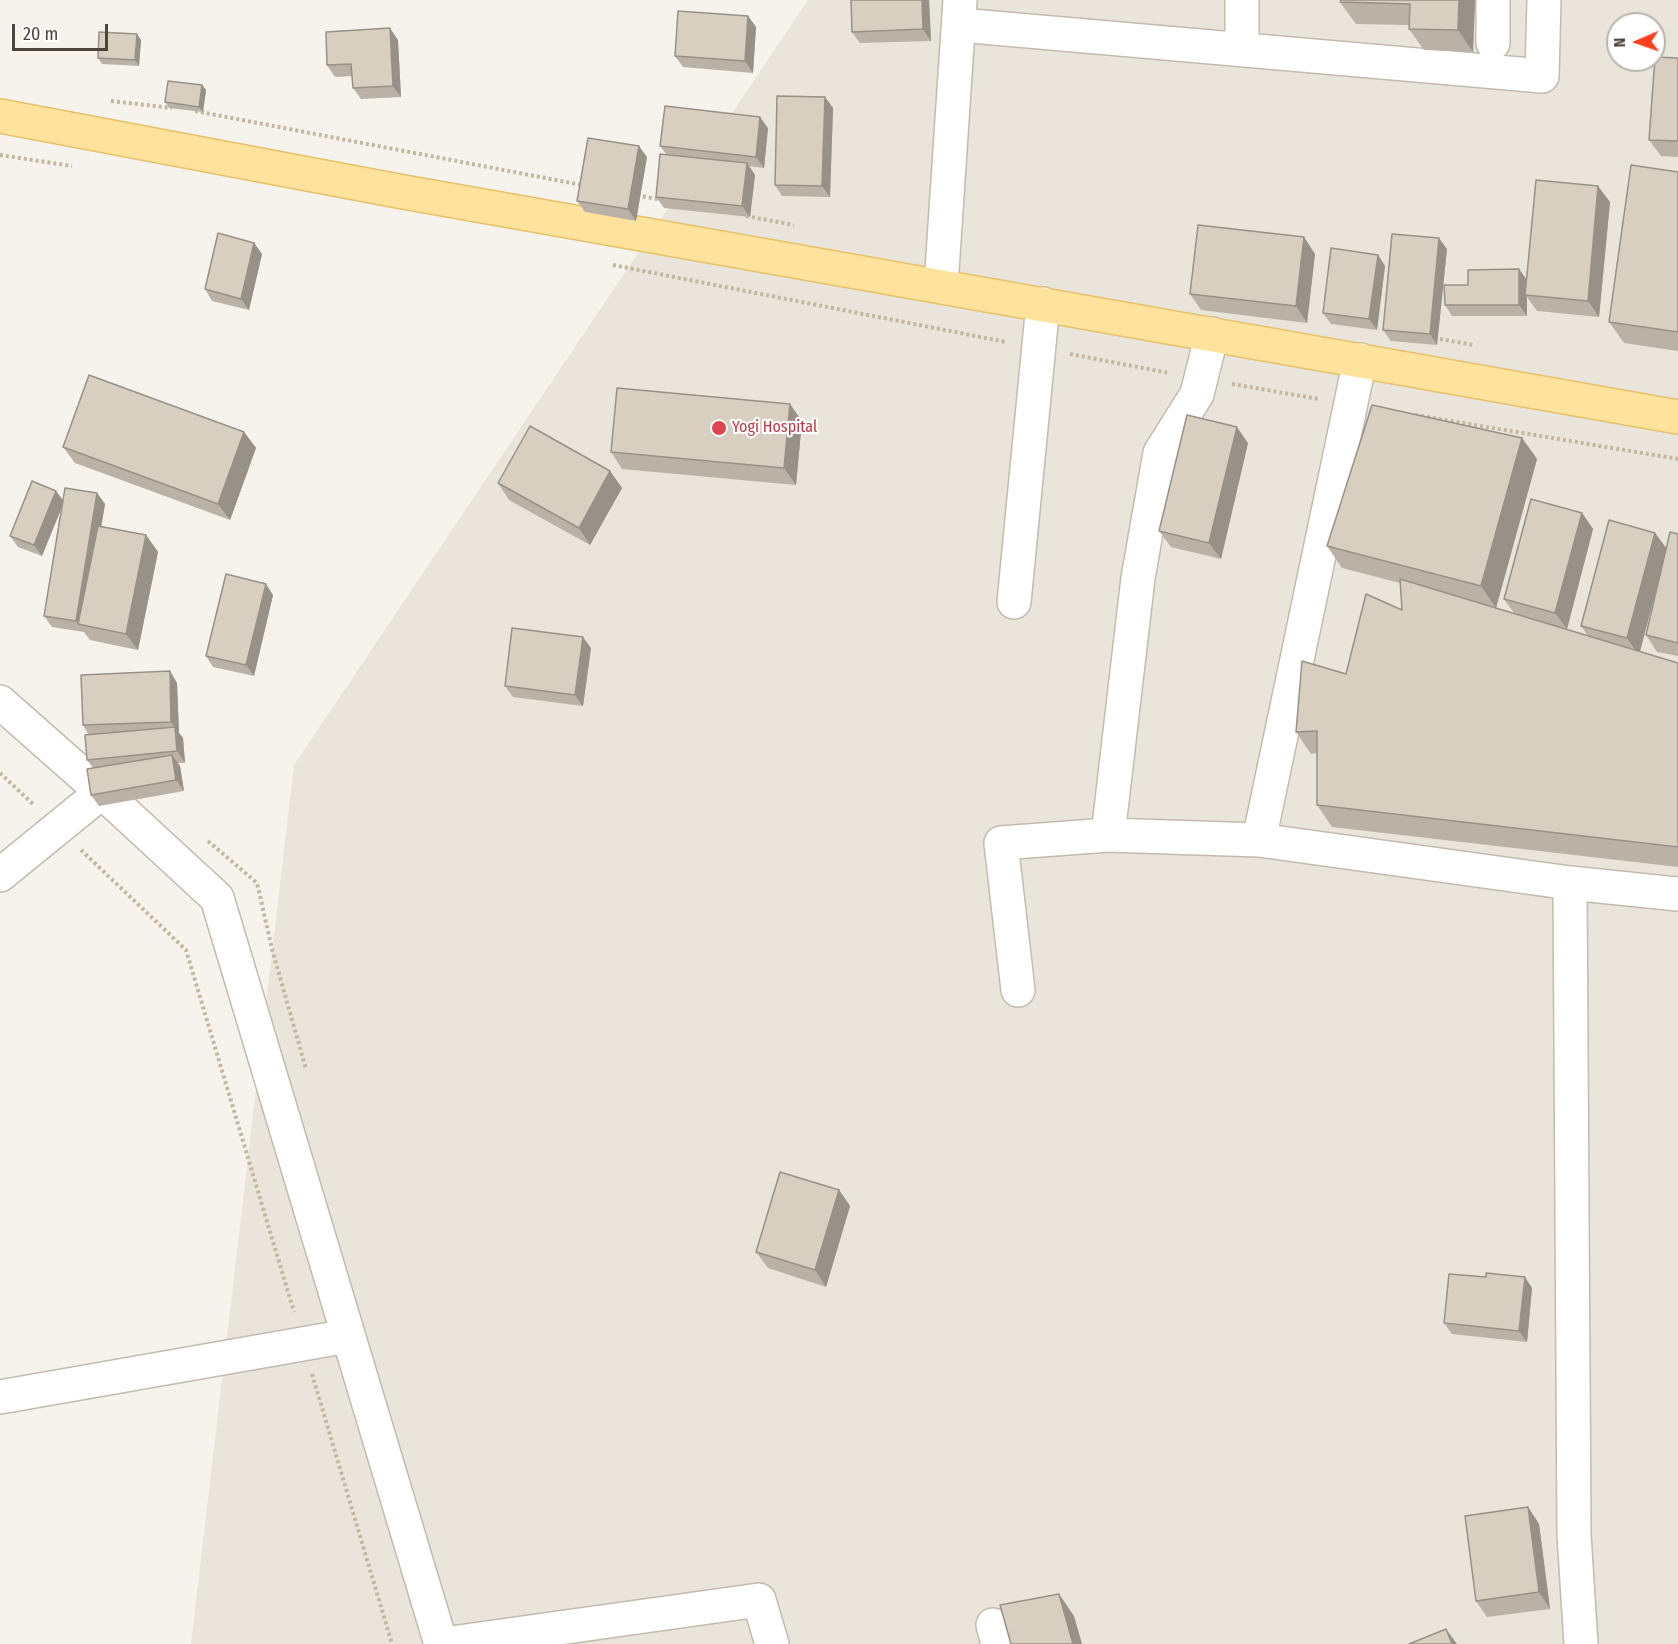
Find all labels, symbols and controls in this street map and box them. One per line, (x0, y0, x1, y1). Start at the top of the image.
scale bar (15, 12, 111, 50)
north arrow (1606, 12, 1666, 72)
text: 20 m (23, 23, 58, 45)
text: N (1610, 37, 1629, 48)
place label: Yogi Hospital (732, 418, 817, 438)
marker: Yogi Hospital (710, 419, 728, 437)

